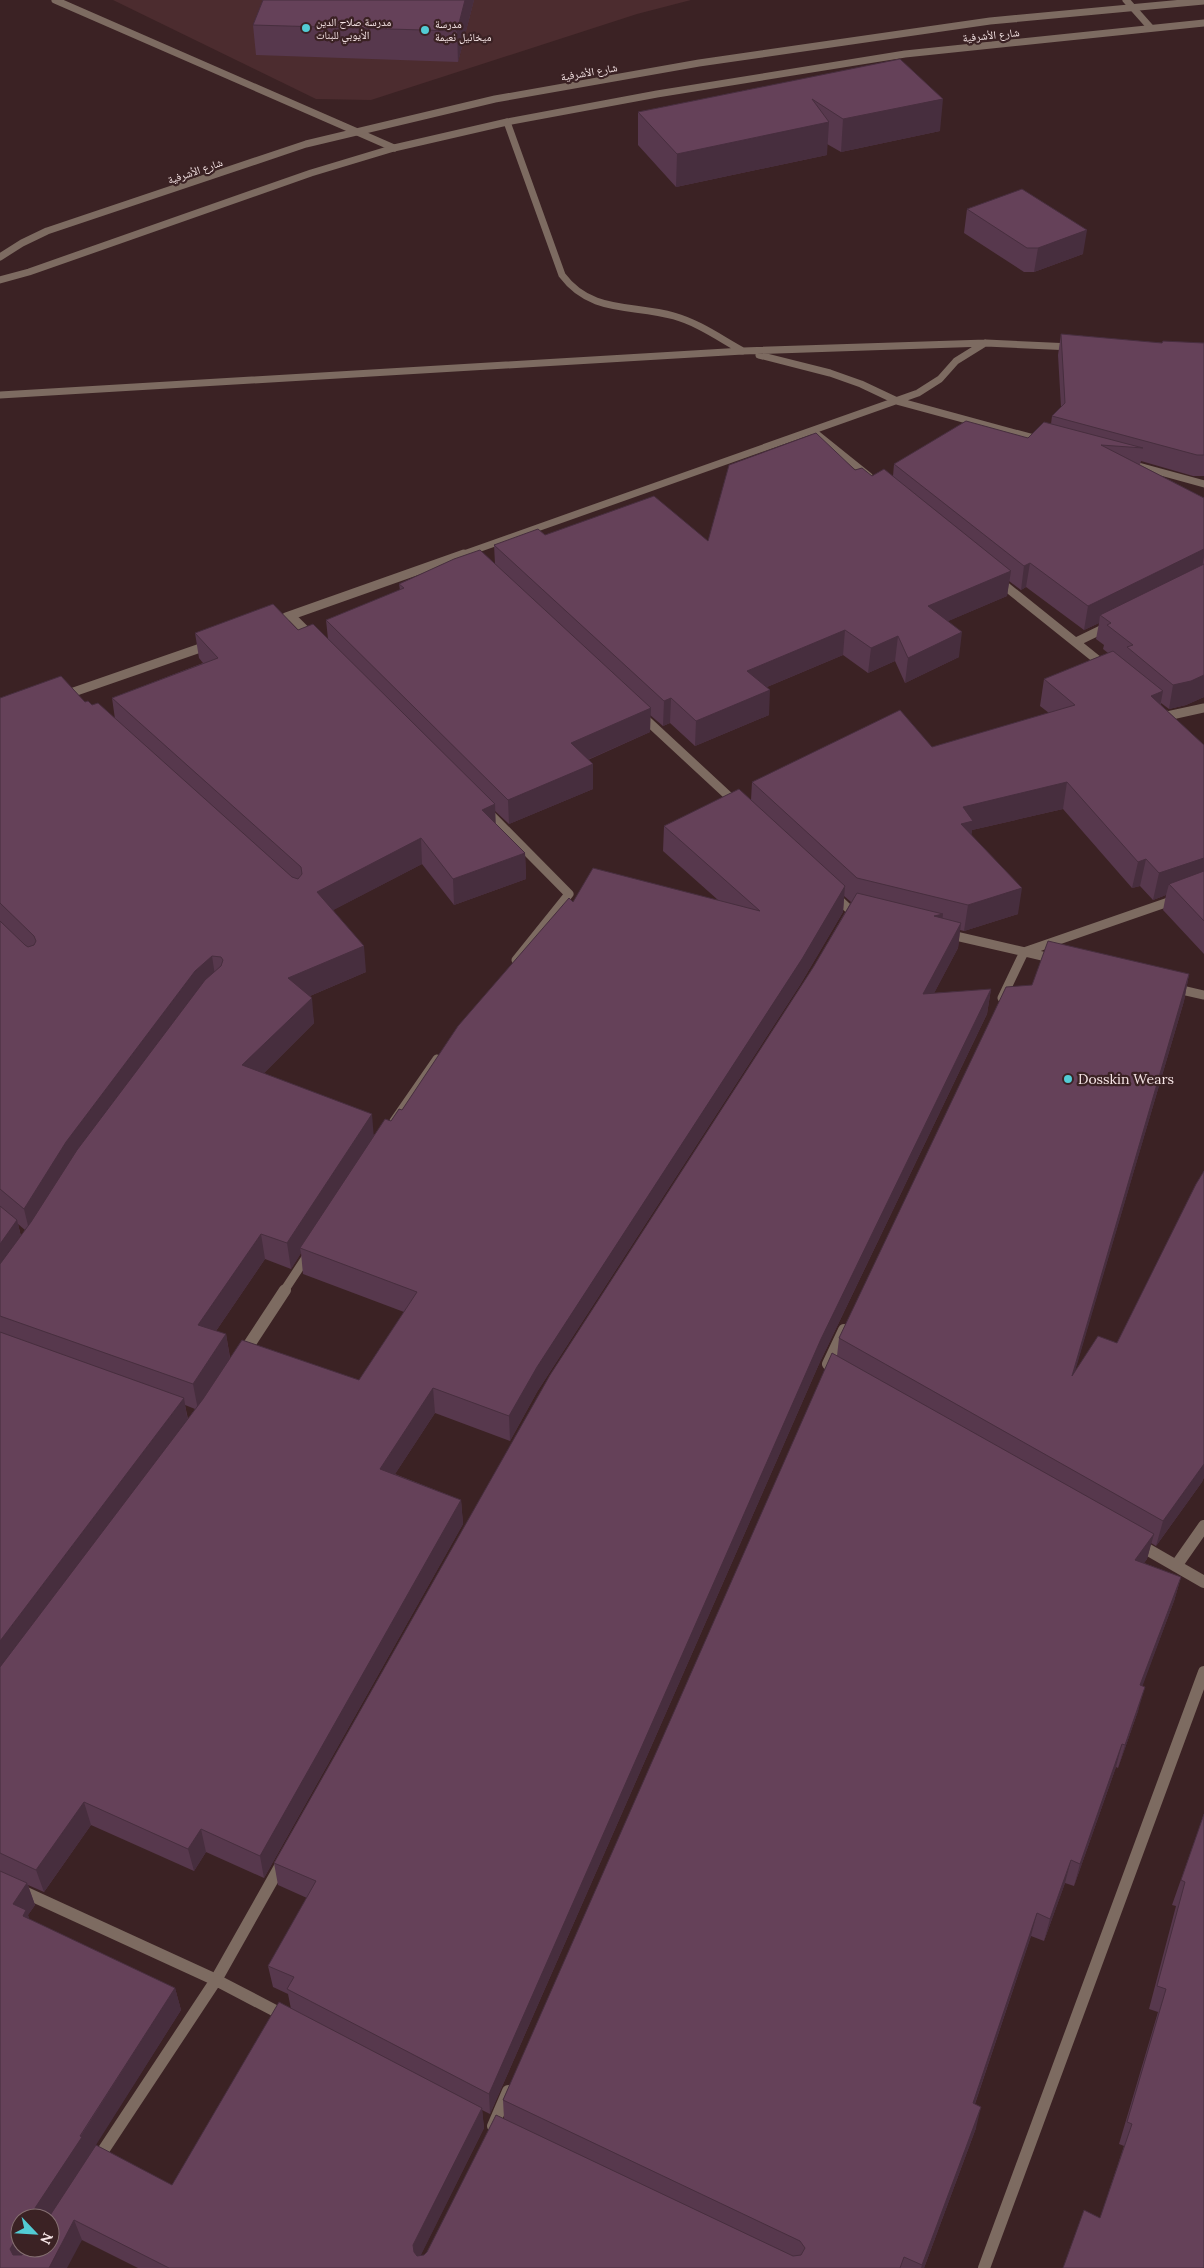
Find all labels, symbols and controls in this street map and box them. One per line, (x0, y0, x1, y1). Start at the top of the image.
place label: مدرسة صلاح الدين الأيوبي للبنات (316, 15, 391, 44)
place label: مدرسة ميخائيل نعيمة (435, 17, 492, 44)
marker: مدرسة صلاح الدين الأيوبي للبنات (300, 22, 312, 34)
marker: مدرسة ميخائيل نعيمة (419, 24, 431, 36)
street label: شارع الأشرفية (962, 25, 1020, 45)
street label: شارع الأشرفية (560, 60, 618, 84)
street label: شارع الأشرفية (166, 155, 224, 187)
place label: Dosskin Wears (1078, 1070, 1174, 1088)
marker: Dosskin Wears (1062, 1073, 1074, 1085)
north arrow (10, 2208, 60, 2258)
text: N (36, 2230, 57, 2247)

